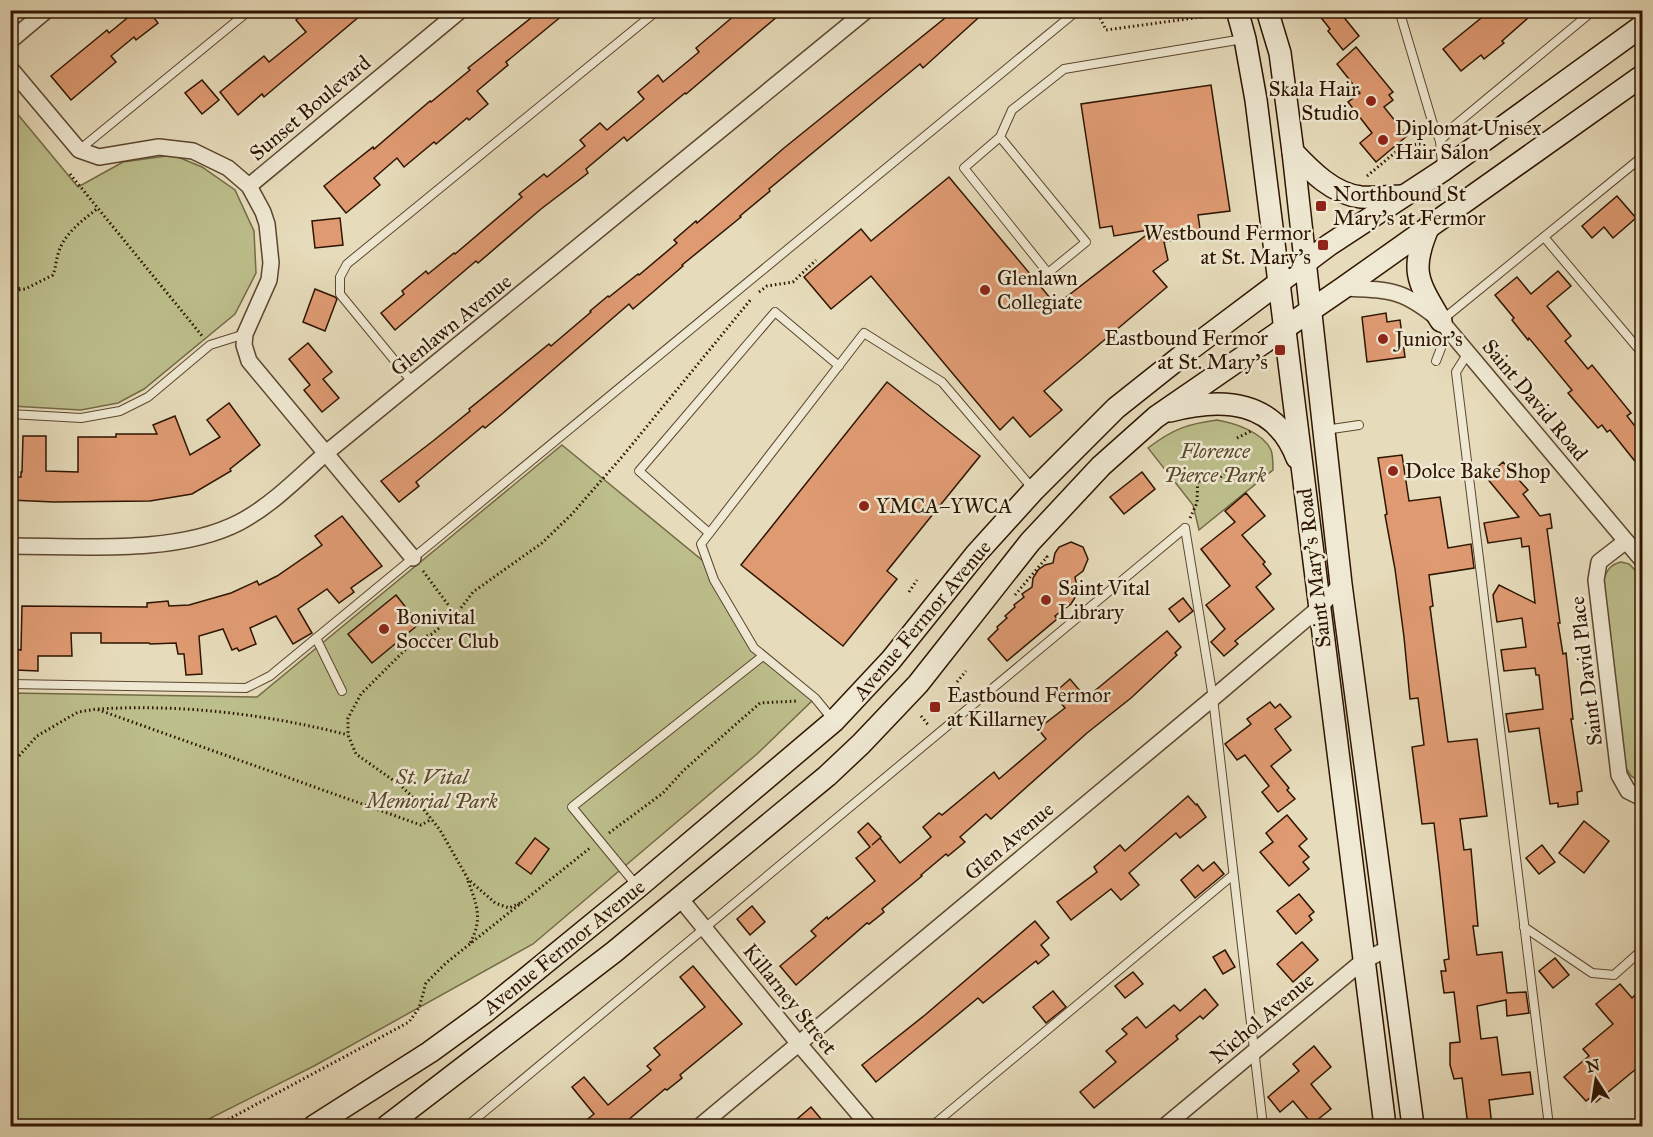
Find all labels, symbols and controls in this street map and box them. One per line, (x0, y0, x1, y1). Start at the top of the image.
street label: Sunset Boulevard (244, 49, 376, 166)
place label: Skala Hair Studio (1269, 76, 1359, 126)
marker: Skala Hair Studio (1364, 94, 1378, 108)
place label: Diplomat Unisex Hair Salon (1395, 115, 1542, 165)
marker: Diplomat Unisex Hair Salon (1376, 133, 1390, 147)
place label: Northbound St Mary's at Fermor (1333, 181, 1486, 231)
marker: Northbound St Mary's at Fermor (1314, 199, 1328, 213)
place label: Westbound Fermor at St. Mary's (1144, 220, 1311, 270)
marker: Westbound Fermor at St. Mary's (1316, 238, 1330, 252)
place label: Glenlawn Collegiate (997, 265, 1083, 315)
street label: Glenlawn Avenue (385, 268, 517, 382)
marker: Glenlawn Collegiate (978, 283, 992, 297)
place label: Eastbound Fermor at St. Mary's (1104, 325, 1268, 375)
place label: Junior's (1393, 326, 1463, 352)
marker: Junior's (1376, 332, 1390, 346)
street label: Saint David Road (1477, 334, 1594, 466)
marker: Eastbound Fermor at St. Mary's (1273, 343, 1287, 357)
park label: Florence Pierce Park (1164, 438, 1267, 488)
place label: Dolce Bake Shop (1405, 458, 1551, 484)
marker: Dolce Bake Shop (1386, 464, 1400, 478)
street label: Saint Mary's Road (1291, 486, 1337, 649)
place label: YMCA–YWCA (876, 493, 1012, 519)
marker: YMCA–YWCA (857, 499, 871, 513)
street label: Avenue Fermor Avenue (847, 534, 997, 706)
place label: Saint Vital Library (1058, 575, 1151, 625)
marker: Saint Vital Library (1039, 593, 1053, 607)
street label: Saint David Place (1564, 595, 1608, 747)
place label: Bonivital Soccer Club (396, 604, 499, 654)
marker: Bonivital Soccer Club (377, 622, 391, 636)
place label: Eastbound Fermor at Killarney (947, 682, 1111, 732)
marker: Eastbound Fermor at Killarney (928, 700, 942, 714)
park label: St. Vital Memorial Park (364, 764, 498, 814)
street label: Glen Avenue (959, 796, 1059, 886)
street label: Avenue Fermor Avenue (477, 873, 651, 1021)
street label: Killarney Street (737, 938, 843, 1060)
street label: Nichol Avenue (1205, 967, 1319, 1069)
north arrow (1566, 1050, 1626, 1110)
text: N (1584, 1055, 1602, 1077)

